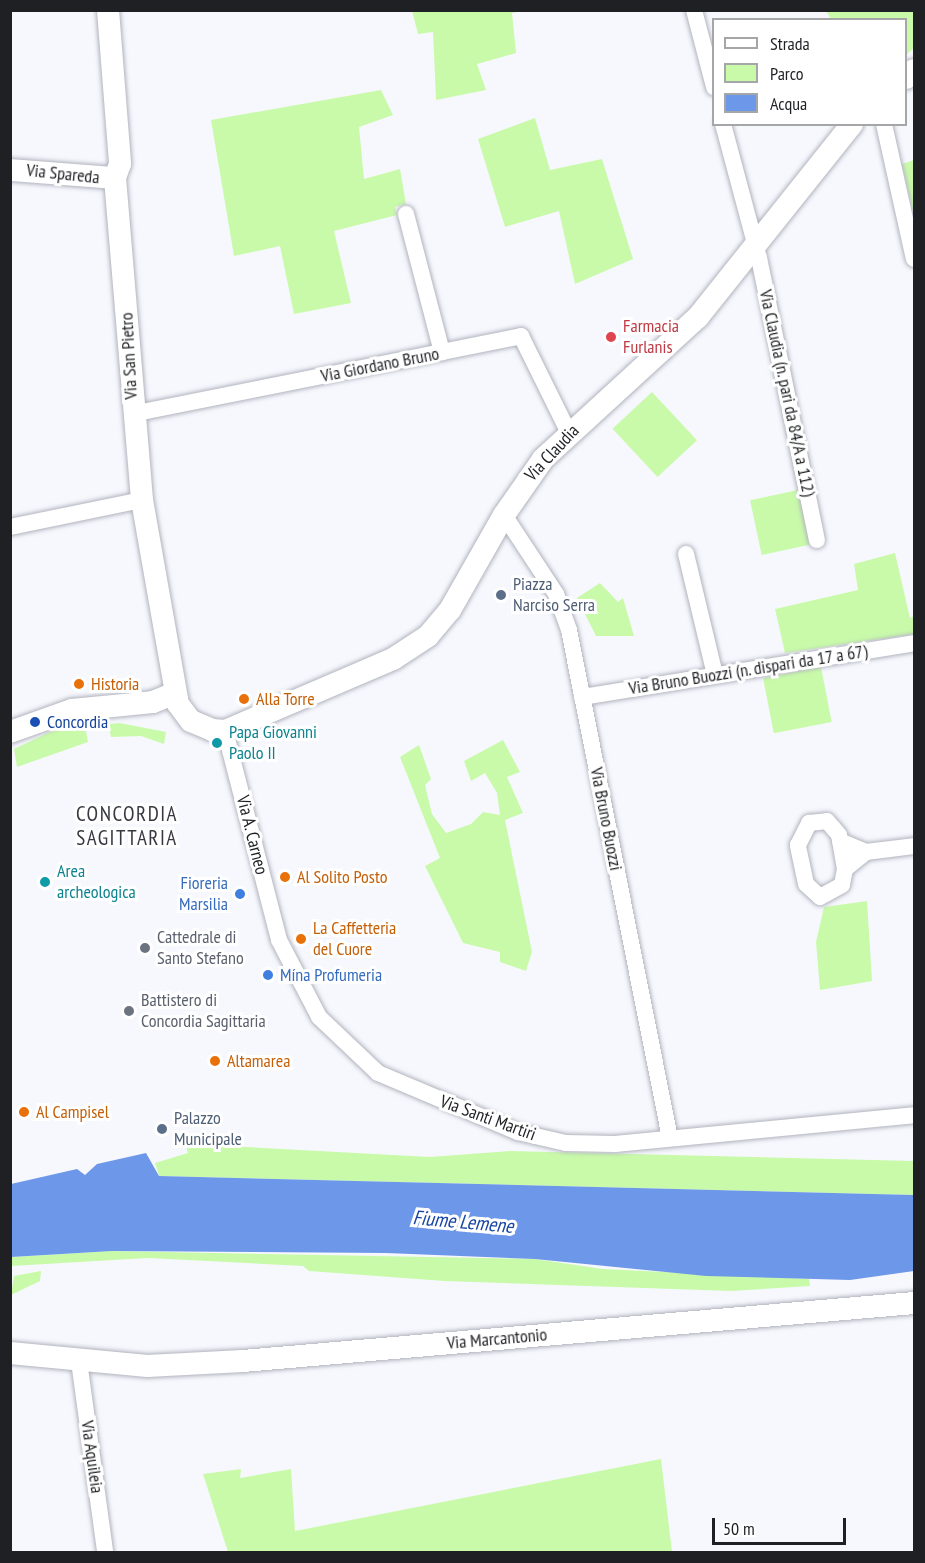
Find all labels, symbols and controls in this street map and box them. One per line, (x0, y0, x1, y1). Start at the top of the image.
legend (712, 18, 907, 126)
text: Strada (770, 32, 810, 55)
text: Parco (770, 62, 804, 85)
text: Acqua (770, 92, 807, 115)
street label: Via Spareda (25, 159, 101, 189)
street label: Via Claudia (n. pari da 84/A a 112) (754, 287, 820, 499)
street label: Via San Pietro (116, 312, 142, 400)
place label: Farmacia Furlanis (623, 316, 679, 358)
marker: Farmacia Furlanis (604, 330, 618, 344)
street label: Via Giordano Bruno (319, 343, 441, 387)
street label: Via Claudia (520, 420, 584, 486)
place label: Piazza Narciso Serra (513, 574, 595, 616)
marker: Piazza Narciso Serra (494, 588, 508, 602)
street label: Via Bruno Buozzi (n. dispari da 17 a 67) (626, 640, 870, 700)
place label: Historia (91, 673, 139, 695)
marker: Historia (72, 677, 86, 691)
place label: Alla Torre (256, 688, 315, 710)
marker: Alla Torre (237, 692, 251, 706)
place label: Concordia (47, 711, 108, 733)
marker: Concordia (28, 715, 42, 729)
place label: Papa Giovanni Paolo II (229, 722, 317, 764)
marker: Papa Giovanni Paolo II (210, 736, 224, 750)
street label: Via Bruno Buozzi (585, 766, 627, 872)
street label: Via A. Carneo (232, 792, 272, 878)
district label: CONCORDIA SAGITTARIA (76, 801, 178, 851)
place label: Area archeologica (57, 861, 136, 904)
place label: Al Solito Posto (297, 866, 388, 888)
marker: Al Solito Posto (278, 870, 292, 884)
place label: Fioreria Marsilia (179, 873, 228, 916)
marker: Area archeologica (38, 875, 52, 889)
marker: Fioreria Marsilia (233, 887, 247, 901)
place label: La Caffetteria del Cuore (313, 918, 396, 960)
place label: Cattedrale di Santo Stefano (157, 927, 244, 970)
marker: La Caffetteria del Cuore (294, 932, 308, 946)
marker: Cattedrale di Santo Stefano (138, 941, 152, 955)
place label: Mína Profumeria (280, 964, 382, 986)
marker: Mína Profumeria (261, 968, 275, 982)
place label: Battistero di Concordia Sagittaria (141, 990, 266, 1032)
marker: Battistero di Concordia Sagittaria (122, 1004, 136, 1018)
place label: Altamarea (227, 1050, 290, 1072)
marker: Altamarea (208, 1054, 222, 1068)
street label: Via Santi Martiri (437, 1091, 539, 1145)
place label: Al Campisel (36, 1101, 109, 1123)
marker: Al Campisel (17, 1105, 31, 1119)
place label: Palazzo Municipale (174, 1108, 242, 1150)
marker: Palazzo Municipale (155, 1122, 169, 1136)
water label: Fiume Lemene (412, 1206, 514, 1238)
street label: Via Marcantonio (446, 1324, 548, 1354)
street label: Via Aquileia (76, 1419, 108, 1495)
scale bar (715, 1506, 848, 1544)
text: 50 m (723, 1517, 755, 1540)

